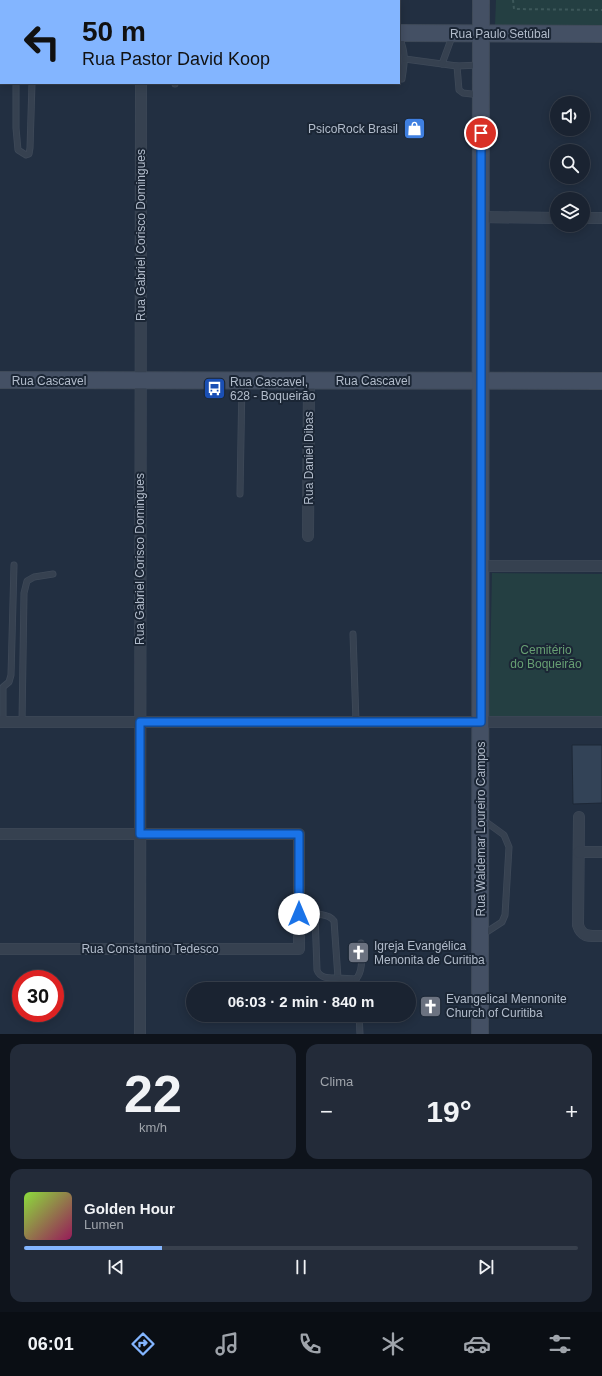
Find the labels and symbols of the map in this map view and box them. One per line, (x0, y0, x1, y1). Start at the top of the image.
street label: Rua Paulo Setúbal (450, 27, 550, 41)
shop icon: PsicoRock Brasil (401, 116, 427, 142)
pin (464, 116, 498, 150)
place label: PsicoRock Brasil (308, 122, 398, 136)
street label: Rua Gabriel Corisco Domingues (134, 149, 148, 321)
street label: Rua Cascavel (12, 374, 86, 388)
street label: Rua Cascavel (336, 374, 410, 388)
place label: Rua Cascavel, 628 - Boqueirão (230, 375, 316, 403)
bus stop icon: Rua Cascavel, 628 - Boqueirão (202, 376, 228, 402)
street label: Rua Daniel Dibas (302, 411, 316, 505)
street label: Rua Gabriel Corisco Domingues (133, 473, 147, 645)
park label: Cemitério do Boqueirão (510, 643, 582, 671)
street label: Rua Waldemar Loureiro Campos (474, 742, 488, 916)
position arrow (278, 893, 320, 935)
place label: Igreja Evangélica Menonita de Curitiba (374, 939, 485, 967)
church icon: Igreja Evangélica Menonita de Curitiba (346, 940, 372, 966)
street label: Rua Constantino Tedesco (81, 942, 219, 956)
speed limit sign: 30 (12, 970, 64, 1022)
place label: Evangelical Mennonite Church of Curitiba (446, 992, 567, 1020)
church icon: Evangelical Mennonite Church of Curitiba (418, 993, 444, 1019)

